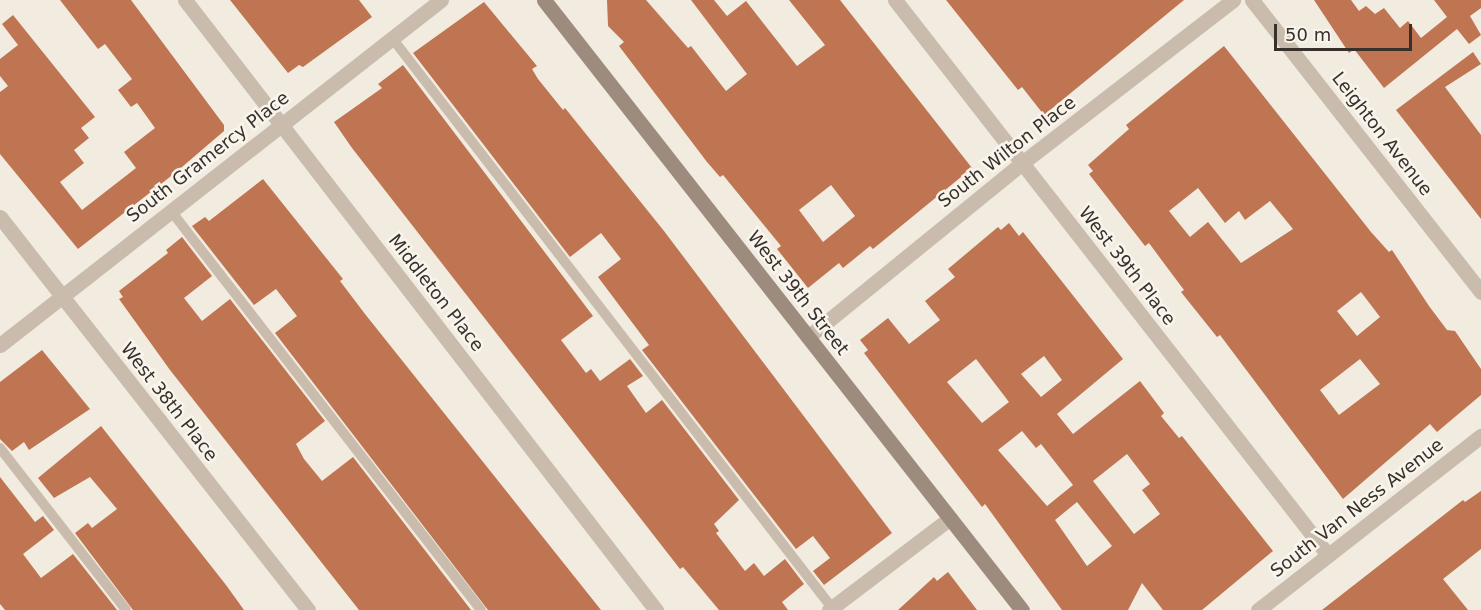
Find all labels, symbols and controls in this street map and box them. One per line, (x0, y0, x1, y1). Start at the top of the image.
scale bar (1277, 12, 1415, 50)
text: 50 m (1285, 24, 1331, 45)
street label: Leighton Avenue (1327, 68, 1437, 200)
street label: South Gramercy Place (122, 87, 294, 227)
street label: South Wilton Place (934, 92, 1080, 212)
street label: West 39th Place (1074, 202, 1180, 330)
street label: West 39th Street (743, 227, 853, 359)
street label: Middleton Place (384, 230, 488, 356)
street label: West 38th Place (116, 338, 222, 466)
street label: South Van Ness Avenue (1266, 434, 1448, 582)

